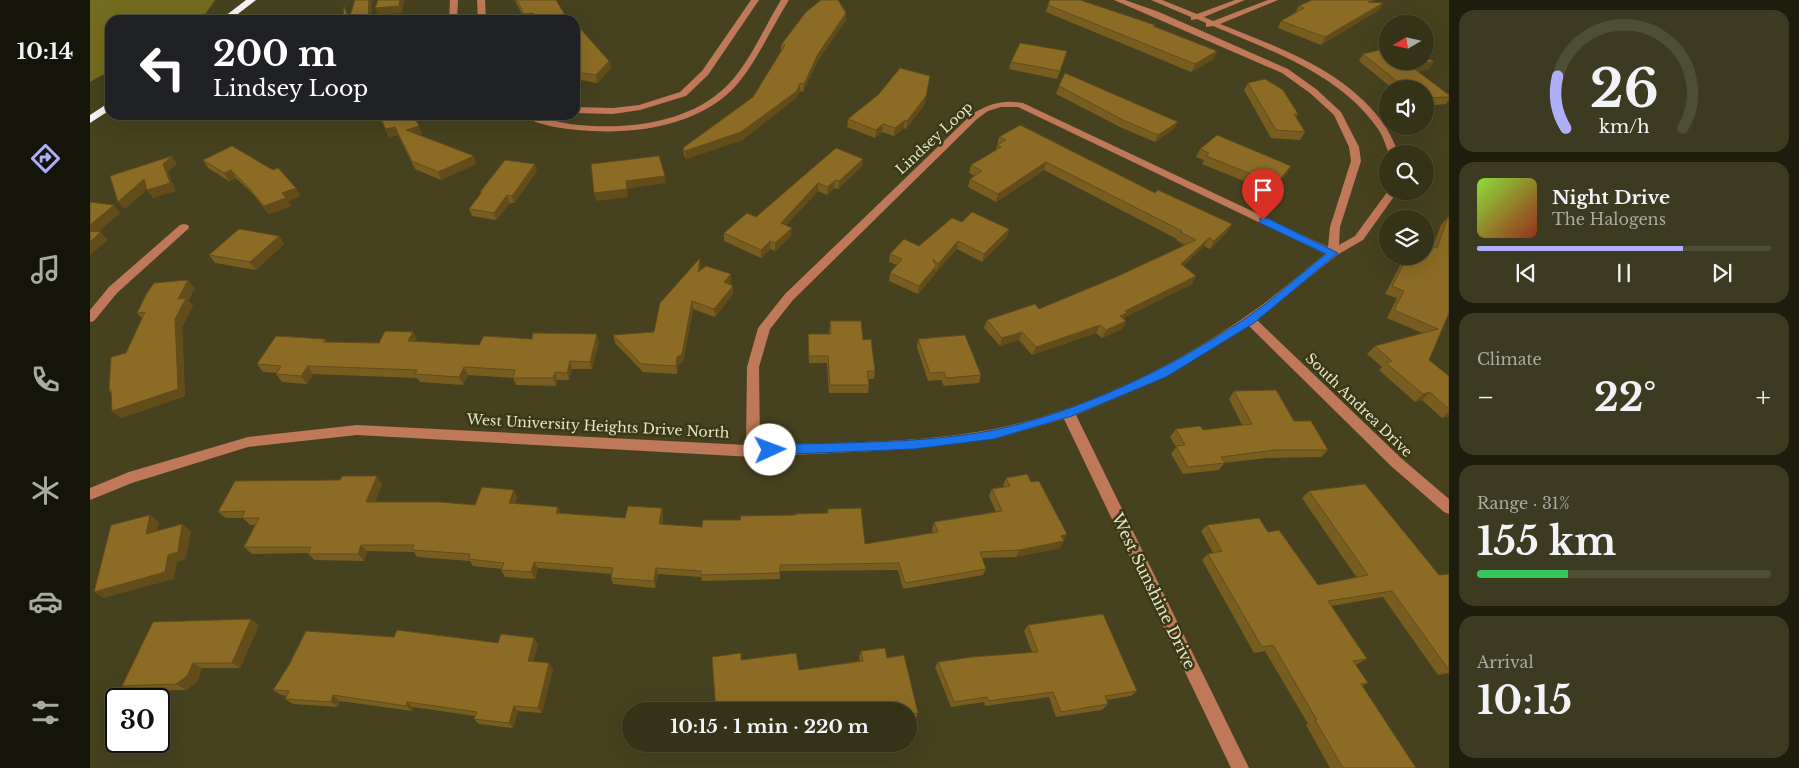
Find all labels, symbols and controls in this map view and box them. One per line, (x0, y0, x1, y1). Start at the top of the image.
north arrow (1379, 15, 1434, 70)
map controls (1379, 15, 1434, 265)
text: 200 m (213, 32, 337, 75)
icon: left (130, 35, 195, 100)
text: 10:14 (17, 38, 73, 65)
text: 26 (1590, 57, 1658, 121)
text: Lindsey Loop (213, 75, 368, 102)
button: sound (1379, 80, 1434, 135)
street label: Lindsey Loop (892, 98, 976, 178)
text: km/h (1599, 116, 1649, 138)
icon: directions (28, 141, 63, 176)
button: search (1379, 145, 1434, 200)
pin (1242, 169, 1284, 220)
icon: arrive (1249, 176, 1277, 204)
text: Night Drive (1552, 186, 1670, 209)
text: The Halogens (1552, 209, 1666, 229)
button: layers (1379, 210, 1434, 265)
icon: music (28, 252, 63, 287)
icon: previous (1512, 259, 1540, 287)
icon: pause (1610, 259, 1638, 287)
icon: next (1708, 259, 1736, 287)
street label: South Andrea Drive (1302, 349, 1416, 461)
text: Climate (1477, 349, 1542, 369)
icon: phone (28, 362, 63, 397)
text: 22° (1594, 374, 1656, 421)
text: − (1477, 380, 1495, 415)
text: + (1756, 380, 1771, 415)
street label: West University Heights Drive North (465, 410, 730, 442)
position arrow (743, 423, 795, 475)
icon: climate (28, 473, 63, 508)
text: Range · 31% (1477, 493, 1570, 513)
street label: West Sunshine Drive (1107, 509, 1200, 672)
text: 155 km (1477, 518, 1616, 565)
icon: car (28, 584, 63, 619)
text: Arrival (1477, 652, 1534, 672)
text: 10:15 (1477, 677, 1572, 724)
speed limit sign: 30 (105, 688, 170, 753)
icon: filters (28, 695, 63, 730)
text: 10:15 · 1 min · 220 m (670, 715, 869, 738)

